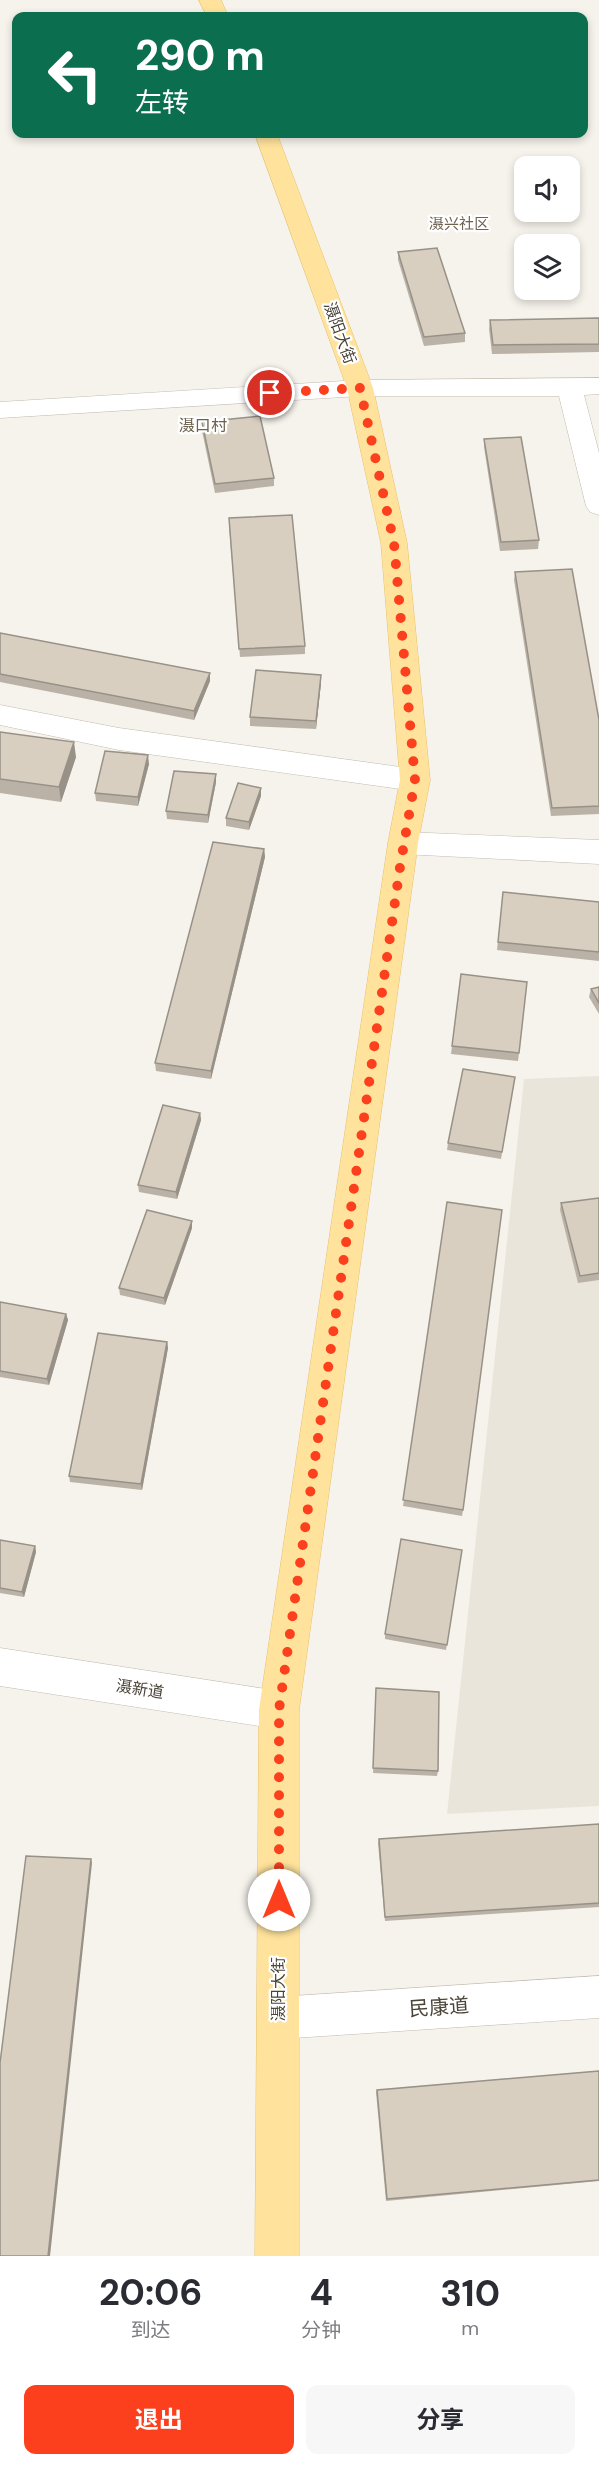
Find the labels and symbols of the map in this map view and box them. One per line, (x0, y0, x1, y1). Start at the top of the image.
district label: 滠兴社区 (429, 214, 489, 234)
street label: 滠阳大街 (319, 299, 361, 367)
pin (244, 367, 295, 418)
district label: 滠口村 (179, 415, 227, 436)
street label: 滠新道 (115, 1675, 165, 1703)
position arrow (247, 1868, 311, 1932)
street label: 滠阳大街 (268, 1957, 289, 2021)
street label: 民康道 (408, 1992, 470, 2022)

